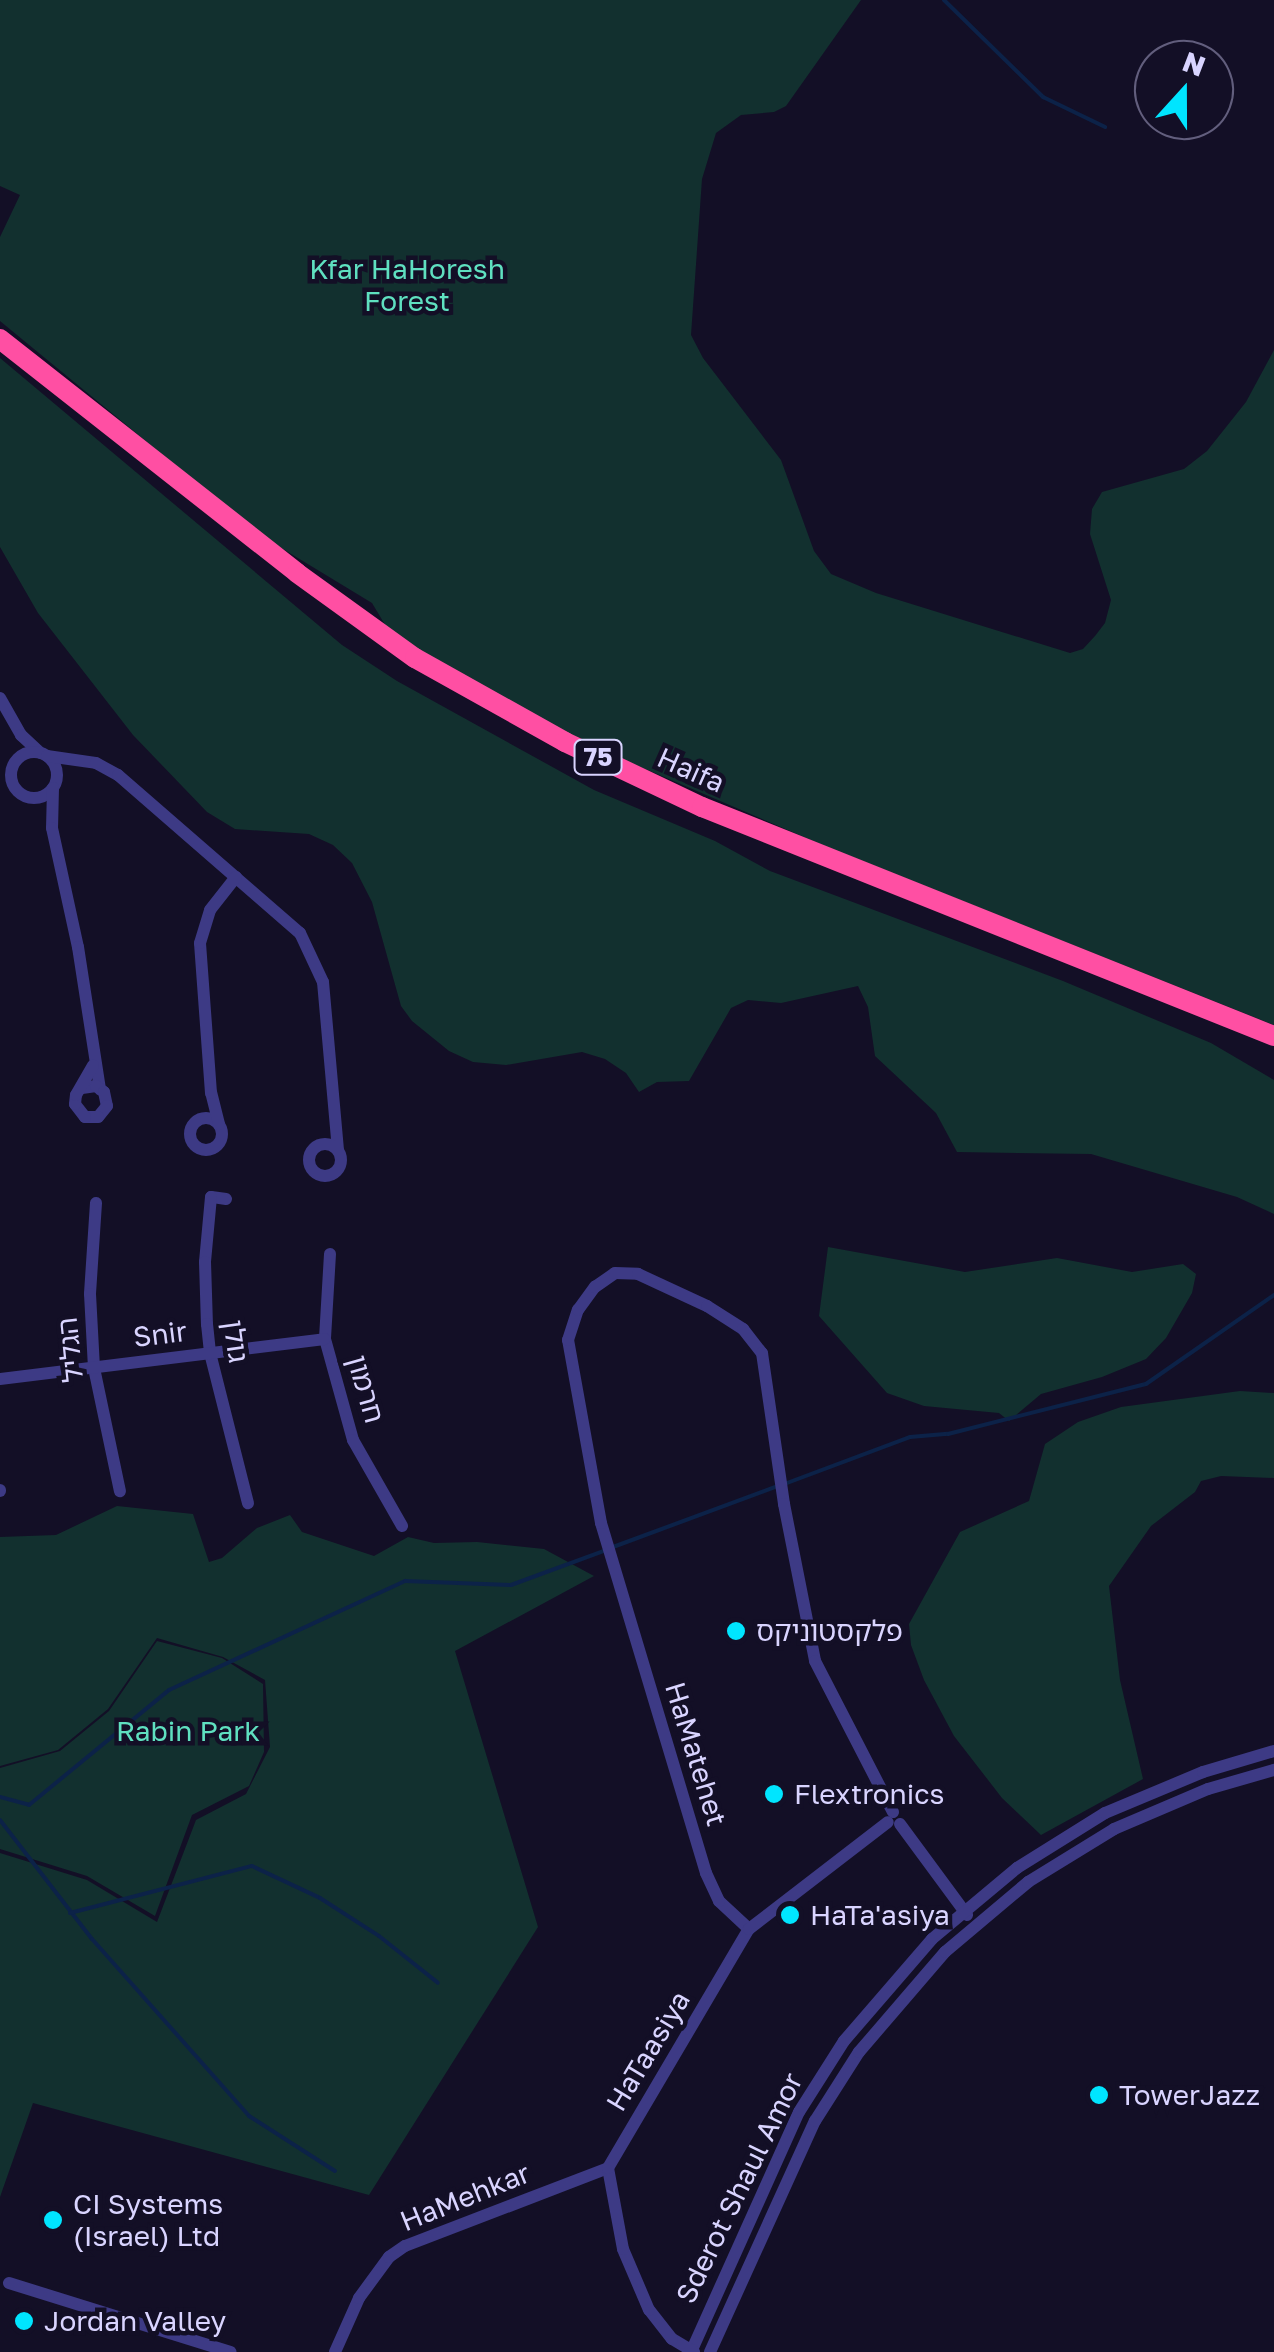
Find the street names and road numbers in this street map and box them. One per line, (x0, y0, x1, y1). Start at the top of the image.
road number: 75 (573, 737, 623, 777)
street label: Haifa (652, 740, 730, 800)
street label: Snir (131, 1314, 189, 1354)
street label: הגליל (50, 1316, 90, 1384)
street label: גולן (216, 1318, 256, 1364)
street label: חרמון (340, 1351, 392, 1427)
street label: HaMatehet (658, 1678, 734, 1830)
street label: HaTaasiya (599, 1985, 697, 2117)
street label: Sderot Shaul Amor (669, 2067, 809, 2309)
street label: HaMehkar (395, 2156, 535, 2238)

